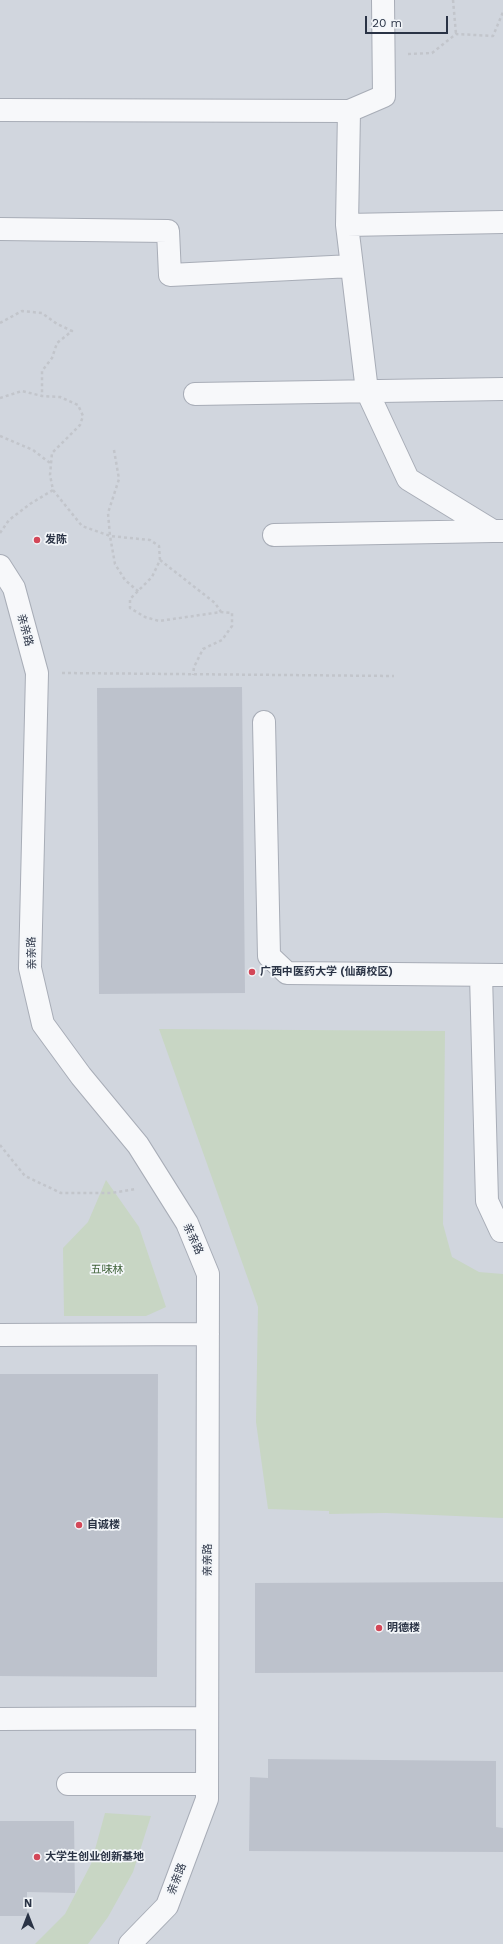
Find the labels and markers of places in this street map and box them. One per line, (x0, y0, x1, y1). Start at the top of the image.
place label: 发陈 (45, 533, 67, 547)
marker: 发陈 (32, 535, 42, 545)
place label: 广西中医药大学 (仙葫校区) (260, 965, 393, 979)
marker: 广西中医药大学 (仙葫校区) (247, 967, 257, 977)
place label: 自诚楼 (87, 1518, 120, 1532)
marker: 自诚楼 (74, 1520, 84, 1530)
place label: 明德楼 (387, 1621, 420, 1635)
marker: 明德楼 (374, 1623, 384, 1633)
place label: 大学生创业创新基地 (45, 1850, 144, 1864)
marker: 大学生创业创新基地 (32, 1852, 42, 1862)

